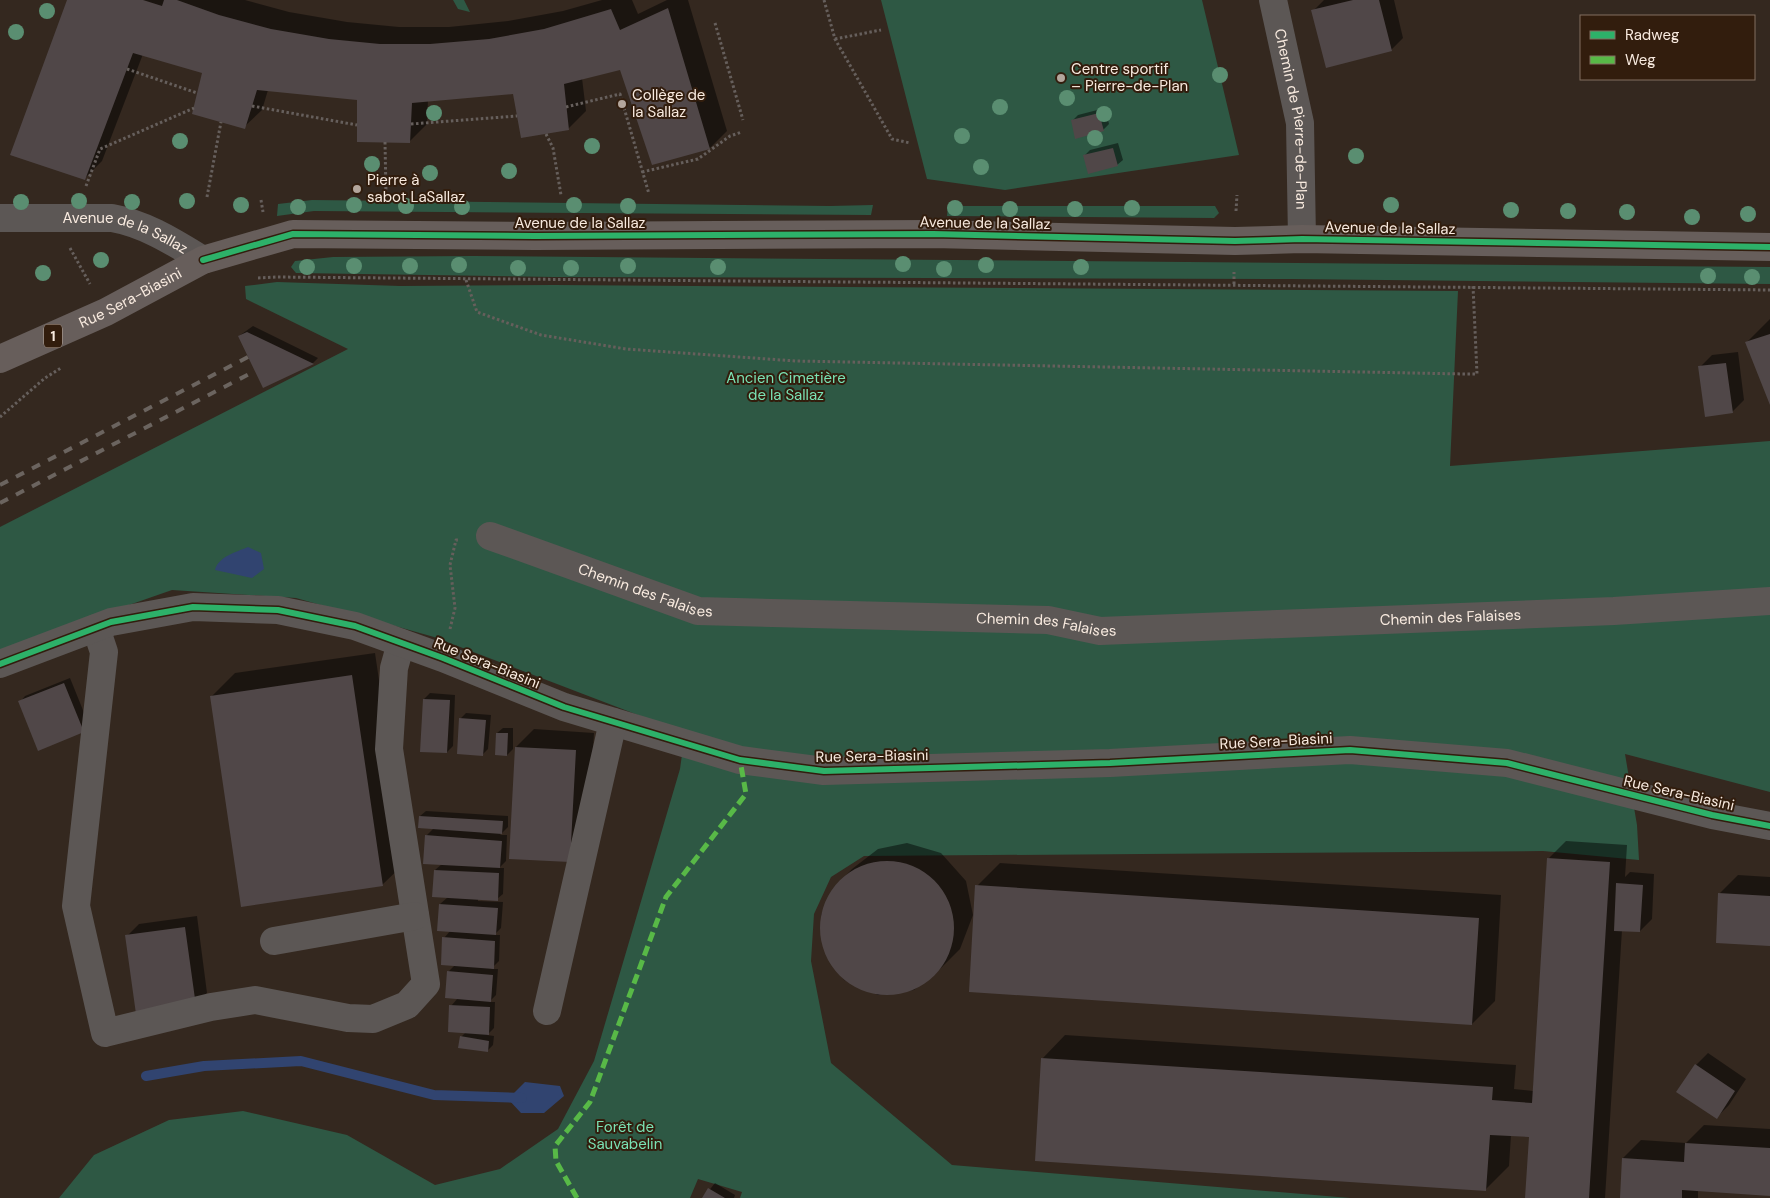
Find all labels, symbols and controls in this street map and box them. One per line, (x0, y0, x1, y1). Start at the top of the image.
legend (1580, 15, 1755, 80)
text: Radweg (1625, 25, 1679, 45)
street label: Chemin de Pierre-de-Plan (1270, 27, 1311, 210)
text: Weg (1625, 50, 1656, 70)
place label: Centre sportif – Pierre-de-Plan (1071, 59, 1188, 96)
marker: Centre sportif – Pierre-de-Plan (1055, 72, 1067, 84)
place label: Collège de la Sallaz (632, 85, 705, 122)
marker: Collège de la Sallaz (616, 98, 628, 110)
place label: Pierre à sabot LaSallaz (367, 170, 465, 207)
marker: Pierre à sabot LaSallaz (351, 183, 363, 195)
street label: Avenue de la Sallaz (62, 208, 192, 259)
street label: Avenue de la Sallaz (919, 212, 1051, 234)
street label: Avenue de la Sallaz (515, 213, 646, 233)
street label: Avenue de la Sallaz (1324, 217, 1456, 239)
street label: Rue Sera-Biasini (76, 263, 185, 333)
road number: 1 (44, 324, 62, 348)
park label: Ancien Cimetière de la Sallaz (726, 368, 846, 405)
street label: Chemin des Falaises (575, 559, 713, 621)
street label: Chemin des Falaises (1379, 605, 1521, 630)
street label: Chemin des Falaises (976, 608, 1117, 641)
street label: Rue Sera-Biasini (431, 633, 543, 693)
street label: Rue Sera-Biasini (1219, 728, 1333, 754)
street label: Rue Sera-Biasini (815, 745, 929, 767)
street label: Rue Sera-Biasini (1622, 771, 1736, 815)
park label: Forêt de Sauvabelin (588, 1117, 662, 1154)

